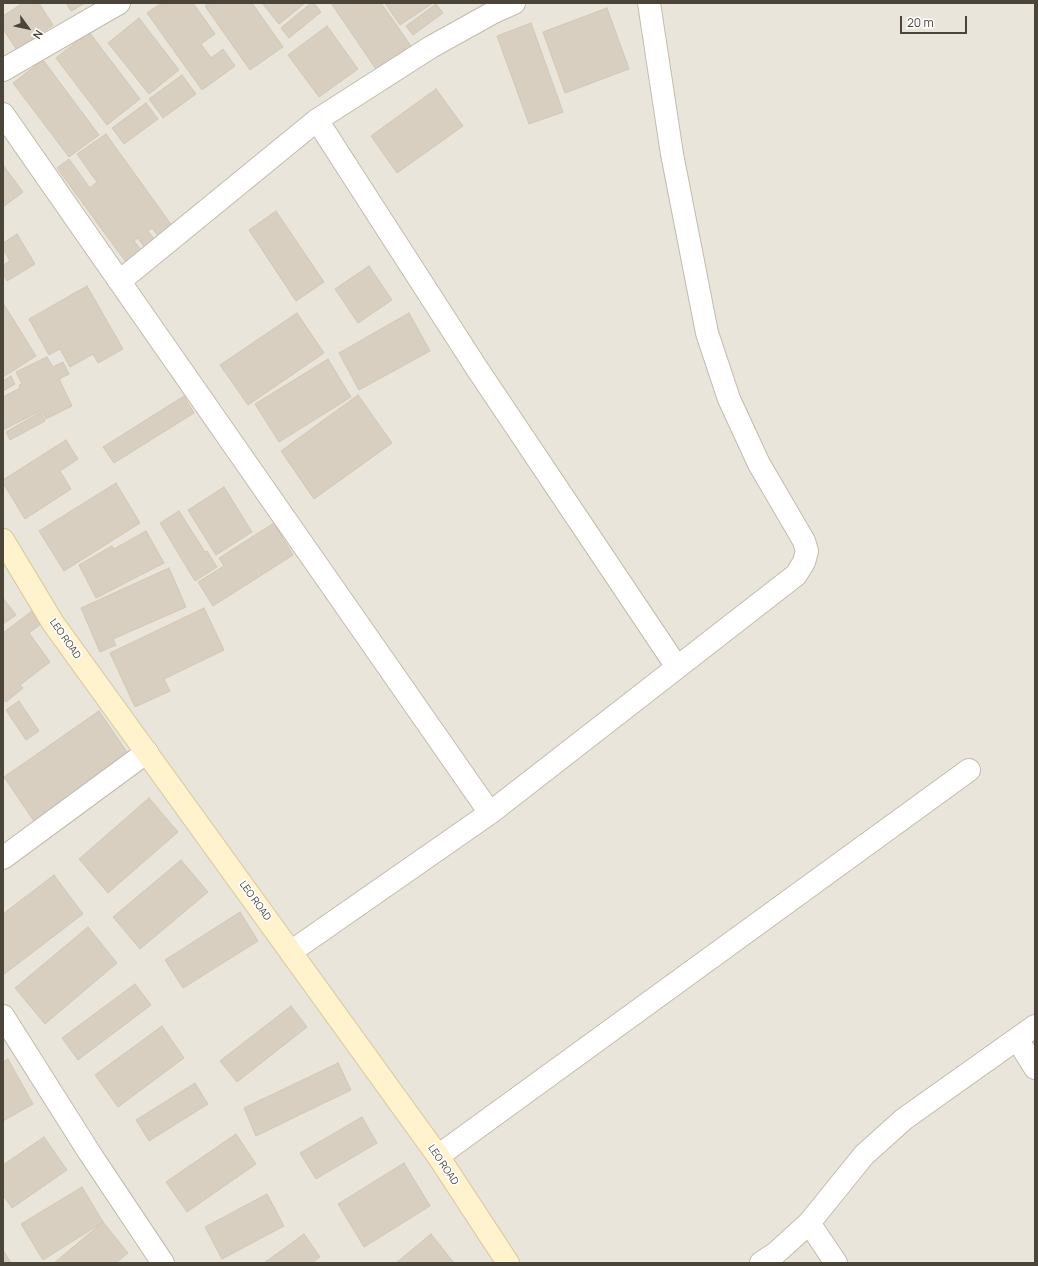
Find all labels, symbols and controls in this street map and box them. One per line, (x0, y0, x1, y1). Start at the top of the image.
north arrow (8, 8, 48, 48)
scale bar (902, 8, 969, 34)
text: 20 m (907, 14, 934, 31)
text: N (30, 27, 47, 42)
street label: LEO ROAD (47, 617, 83, 661)
street label: LEO ROAD (237, 879, 273, 923)
street label: LEO ROAD (425, 1143, 461, 1187)

